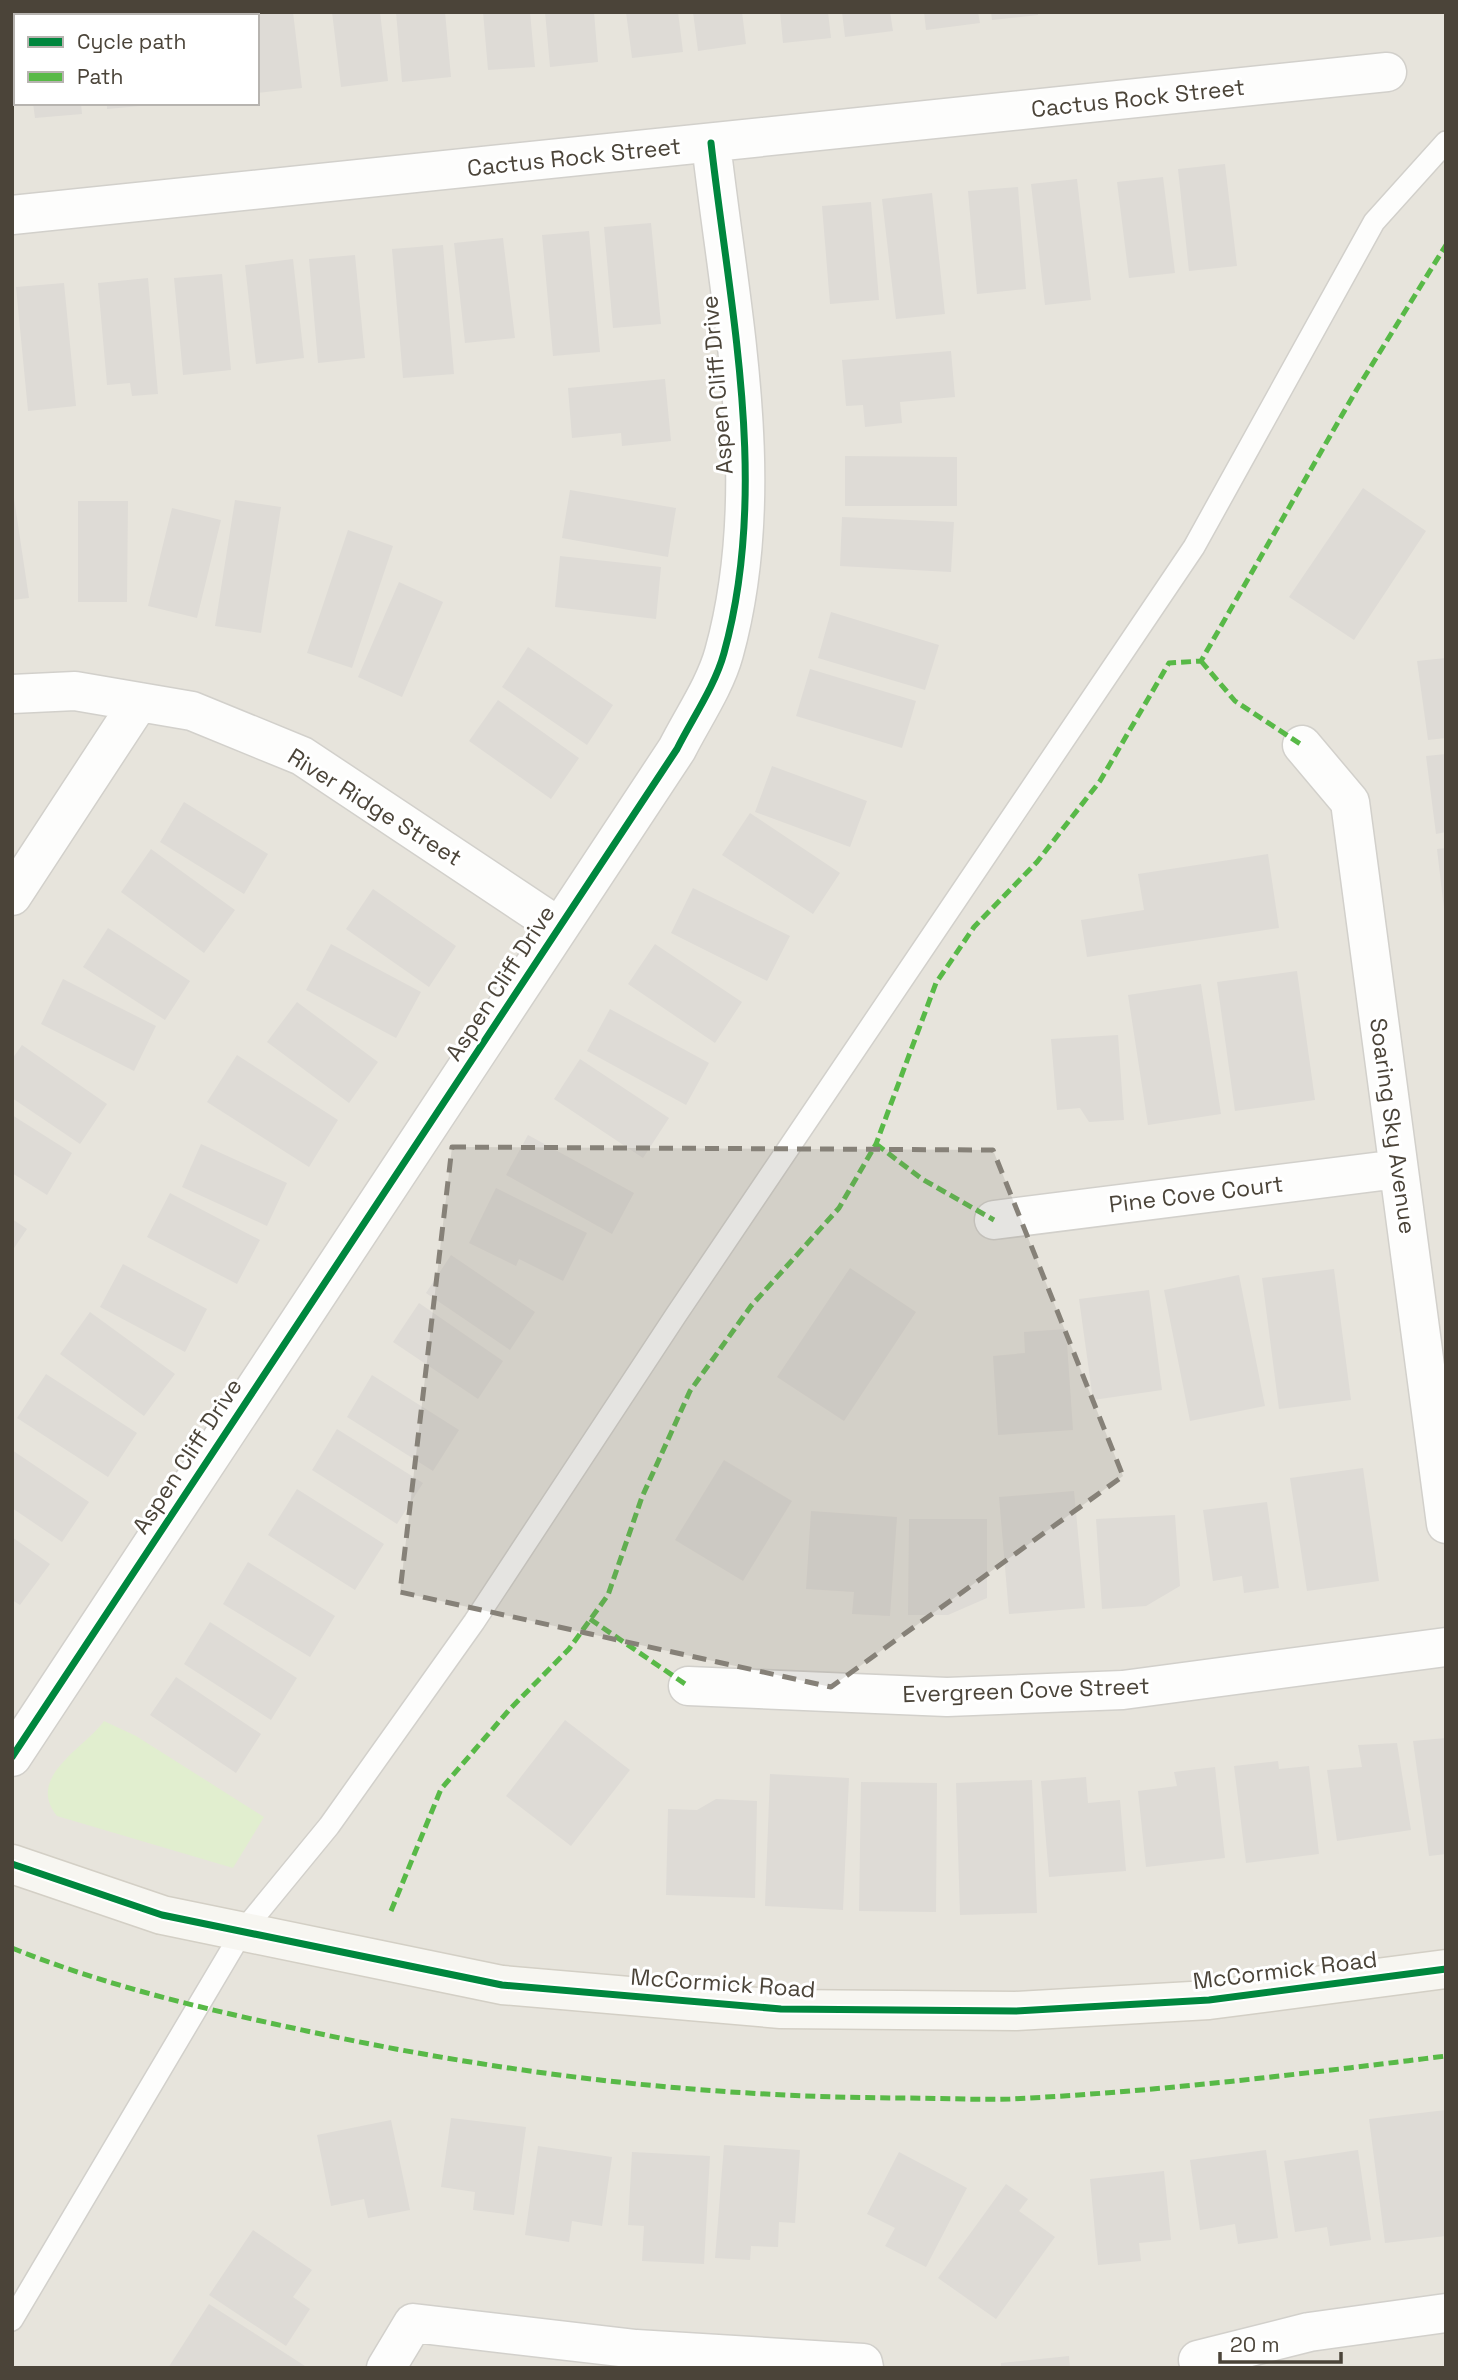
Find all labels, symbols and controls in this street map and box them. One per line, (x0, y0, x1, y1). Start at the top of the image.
legend (14, 14, 259, 105)
text: Cycle path (77, 28, 186, 55)
text: Path (77, 63, 123, 90)
street label: Cactus Rock Street (1030, 72, 1246, 124)
street label: Cactus Rock Street (466, 131, 682, 183)
street label: Aspen Cliff Drive (694, 294, 740, 476)
street label: River Ridge Street (282, 741, 468, 873)
street label: Aspen Cliff Drive (438, 899, 562, 1067)
street label: Soaring Sky Avenue (1363, 1016, 1423, 1236)
street label: Pine Cove Court (1107, 1168, 1285, 1220)
street label: Aspen Cliff Drive (125, 1372, 249, 1540)
street label: Evergreen Cove Street (902, 1671, 1150, 1709)
street label: McCormick Road (1191, 1944, 1379, 1996)
street label: McCormick Road (630, 1962, 816, 2004)
scale bar (1220, 2320, 1341, 2364)
text: 20 m (1230, 2331, 1280, 2358)

